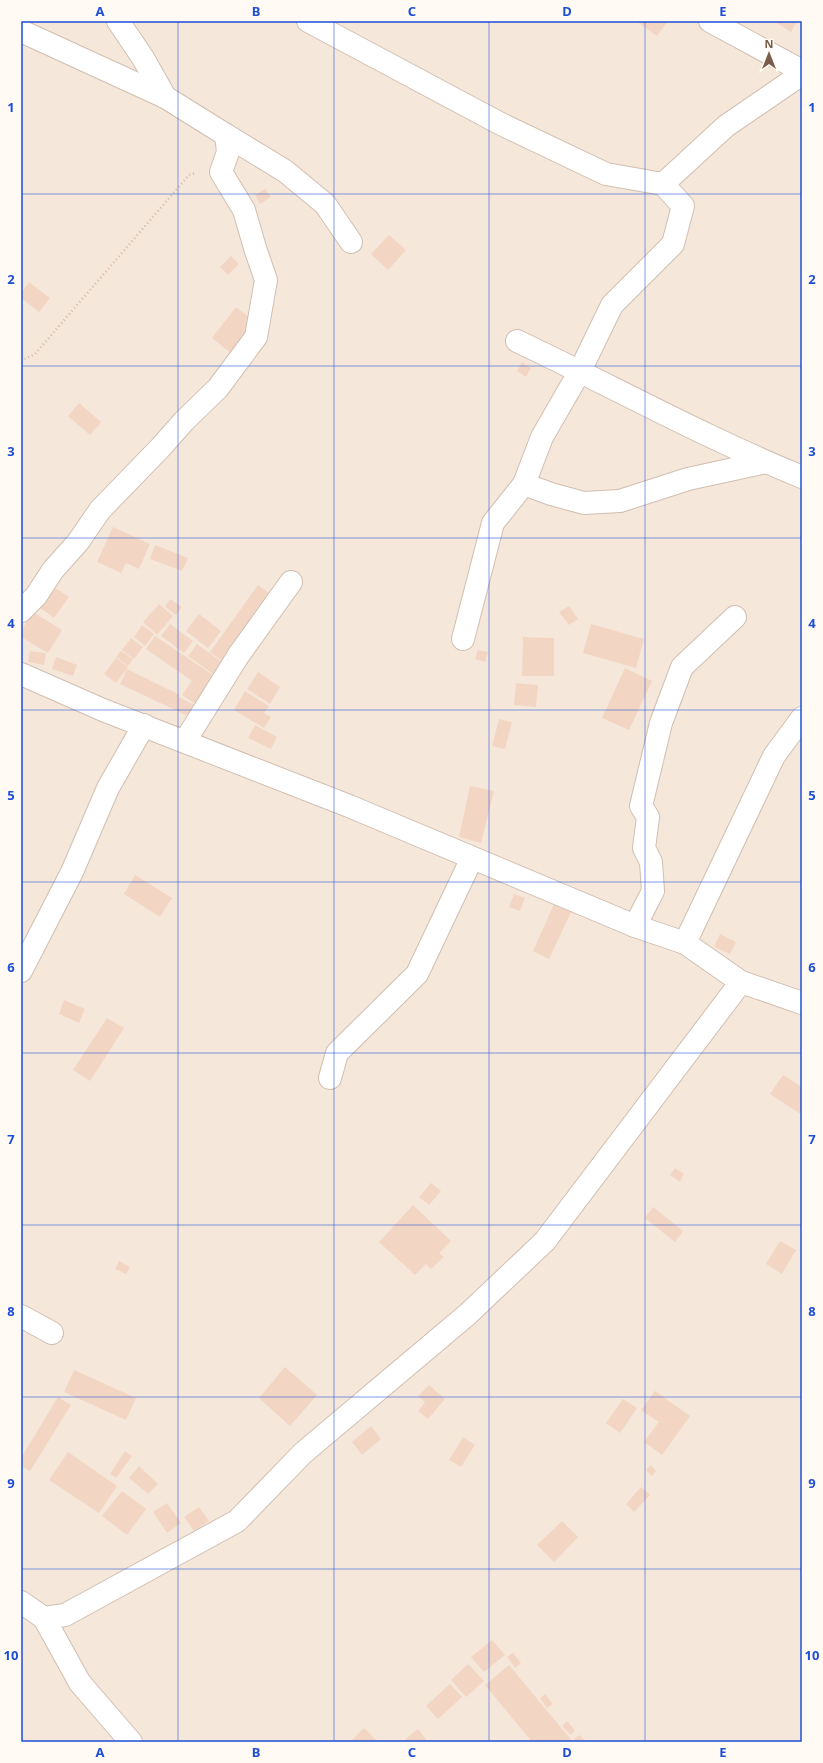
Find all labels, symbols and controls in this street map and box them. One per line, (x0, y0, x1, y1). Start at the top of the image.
text: A (96, 2, 105, 20)
text: B (252, 2, 260, 20)
text: C (408, 2, 416, 20)
text: D (562, 2, 572, 20)
text: E (719, 2, 727, 20)
north arrow (749, 34, 789, 74)
text: N (765, 36, 773, 51)
text: 1 (7, 98, 15, 116)
text: 1 (808, 98, 816, 116)
text: 2 (7, 270, 15, 288)
text: 2 (808, 270, 816, 288)
text: 3 (7, 442, 15, 460)
text: 3 (808, 442, 816, 460)
text: 4 (7, 614, 15, 632)
text: 4 (808, 614, 816, 632)
text: 5 (7, 786, 15, 804)
text: 5 (808, 786, 816, 804)
text: 6 (7, 958, 15, 976)
text: 6 (808, 958, 816, 976)
text: 7 (7, 1130, 15, 1148)
text: 7 (808, 1130, 816, 1148)
text: 8 (7, 1302, 15, 1320)
text: 8 (808, 1302, 816, 1320)
text: 9 (7, 1474, 15, 1492)
text: 9 (808, 1474, 816, 1492)
text: 10 (4, 1646, 18, 1664)
text: 10 (805, 1646, 819, 1664)
text: A (96, 1743, 105, 1761)
text: B (252, 1743, 260, 1761)
text: C (408, 1743, 416, 1761)
text: D (562, 1743, 572, 1761)
text: E (719, 1743, 727, 1761)

